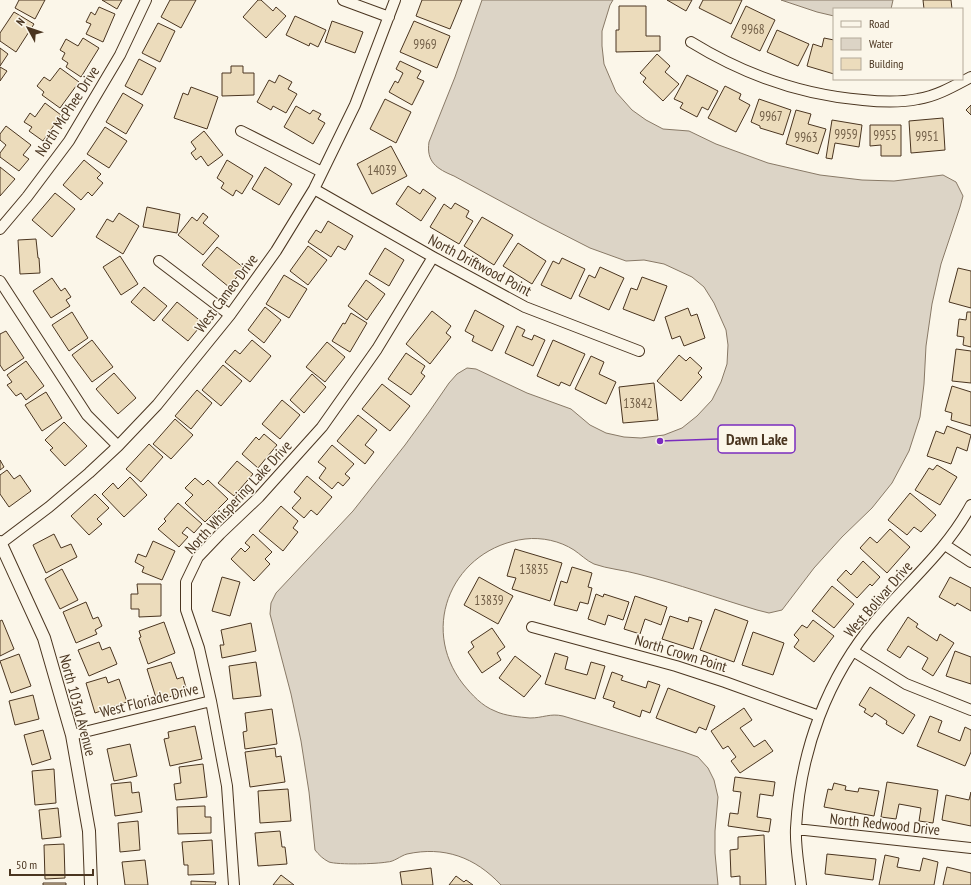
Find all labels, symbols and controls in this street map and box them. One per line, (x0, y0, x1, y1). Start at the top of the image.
north arrow (8, 8, 48, 48)
legend (833, 8, 963, 80)
text: N (13, 15, 28, 28)
text: Road (869, 16, 889, 31)
house number: 9968 (741, 21, 765, 38)
house number: 9969 (413, 36, 437, 53)
text: Water (869, 36, 894, 51)
text: Building (869, 56, 904, 71)
street label: North McPhee Drive (31, 62, 103, 160)
house number: 9967 (759, 108, 783, 125)
house number: 9959 (834, 126, 858, 143)
house number: 9955 (873, 127, 897, 144)
house number: 9951 (915, 128, 939, 145)
house number: 9963 (794, 129, 818, 146)
house number: 14039 (367, 162, 397, 179)
street label: North Driftwood Point (425, 230, 535, 300)
street label: West Cameo Drive (190, 250, 262, 336)
house number: 13842 (623, 395, 653, 412)
callout: Dawn Lake (718, 425, 795, 453)
text: Dawn Lake (726, 429, 788, 449)
street label: North Whispering Lake Drive (180, 436, 296, 558)
street label: West Bolivar Drive (840, 557, 916, 641)
house number: 13835 (519, 561, 549, 578)
house number: 13839 (474, 592, 504, 609)
street label: North Crown Point (633, 630, 729, 676)
street label: North 103rd Avenue (55, 652, 101, 758)
street label: West Floriade Drive (98, 679, 200, 721)
street label: North Redwood Drive (829, 809, 941, 839)
scale bar (10, 851, 93, 877)
text: 50 m (16, 857, 37, 872)

